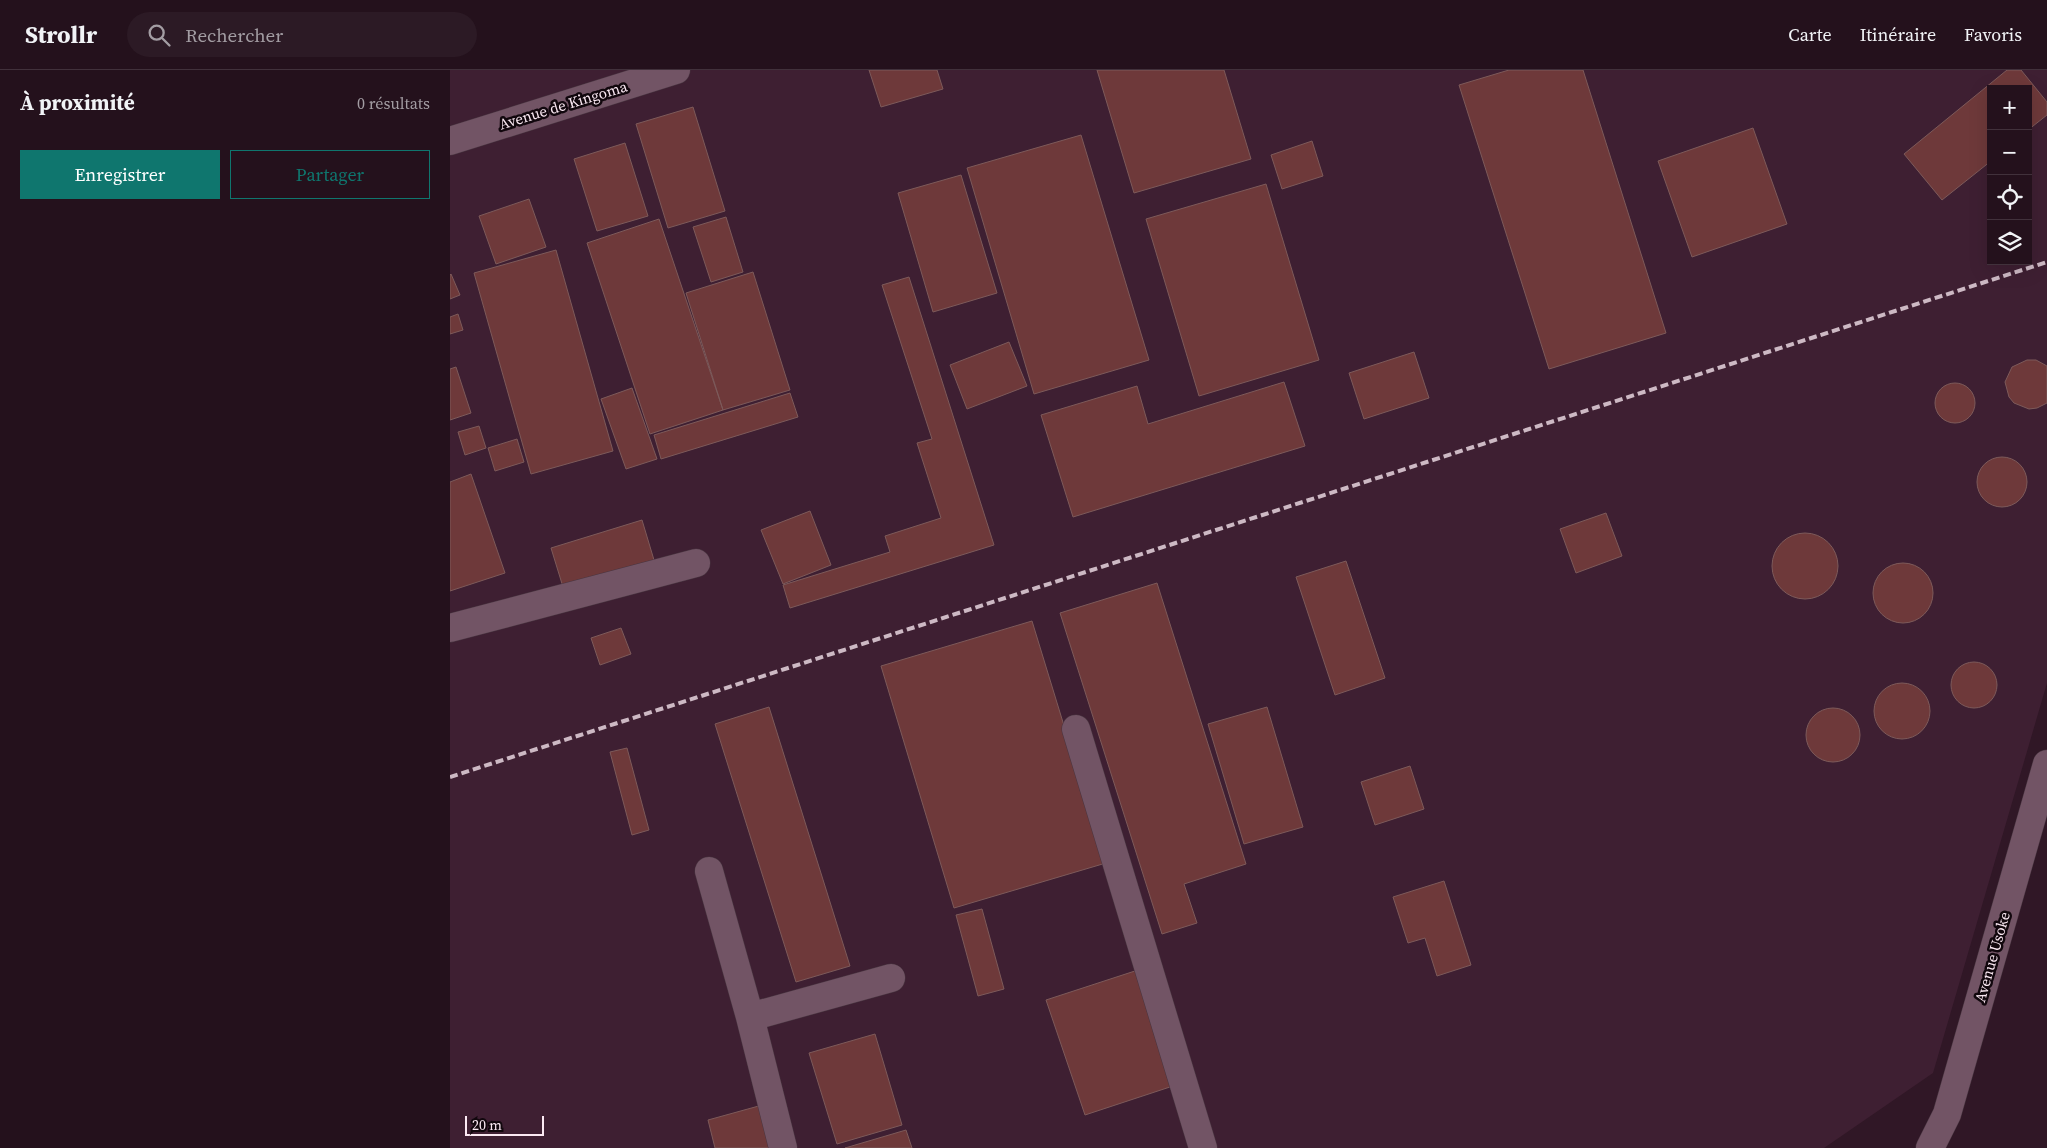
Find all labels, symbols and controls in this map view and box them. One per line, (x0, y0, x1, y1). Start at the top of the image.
search box (127, 12, 477, 57)
text: Strollr (25, 18, 97, 51)
icon: search (145, 21, 173, 49)
text: Rechercher (185, 22, 283, 48)
text: Carte (1788, 22, 1832, 47)
text: Itinéraire (1860, 22, 1936, 47)
text: Favoris (1964, 22, 2022, 47)
street label: Avenue de Kingoma (496, 75, 630, 134)
map controls (1987, 85, 2032, 265)
button: + (1987, 85, 2032, 130)
text: À proximité (20, 88, 135, 117)
text: 0 résultats (357, 92, 430, 114)
button: − (1987, 130, 2032, 175)
button: Enregistrer (20, 150, 220, 199)
button: Partager (230, 150, 430, 199)
button: locate (1987, 175, 2032, 220)
button: layers (1987, 220, 2032, 265)
street label: Avenue Usoke (1969, 909, 2015, 1005)
scale bar (465, 1113, 544, 1136)
text: 20 m (472, 1115, 502, 1135)

